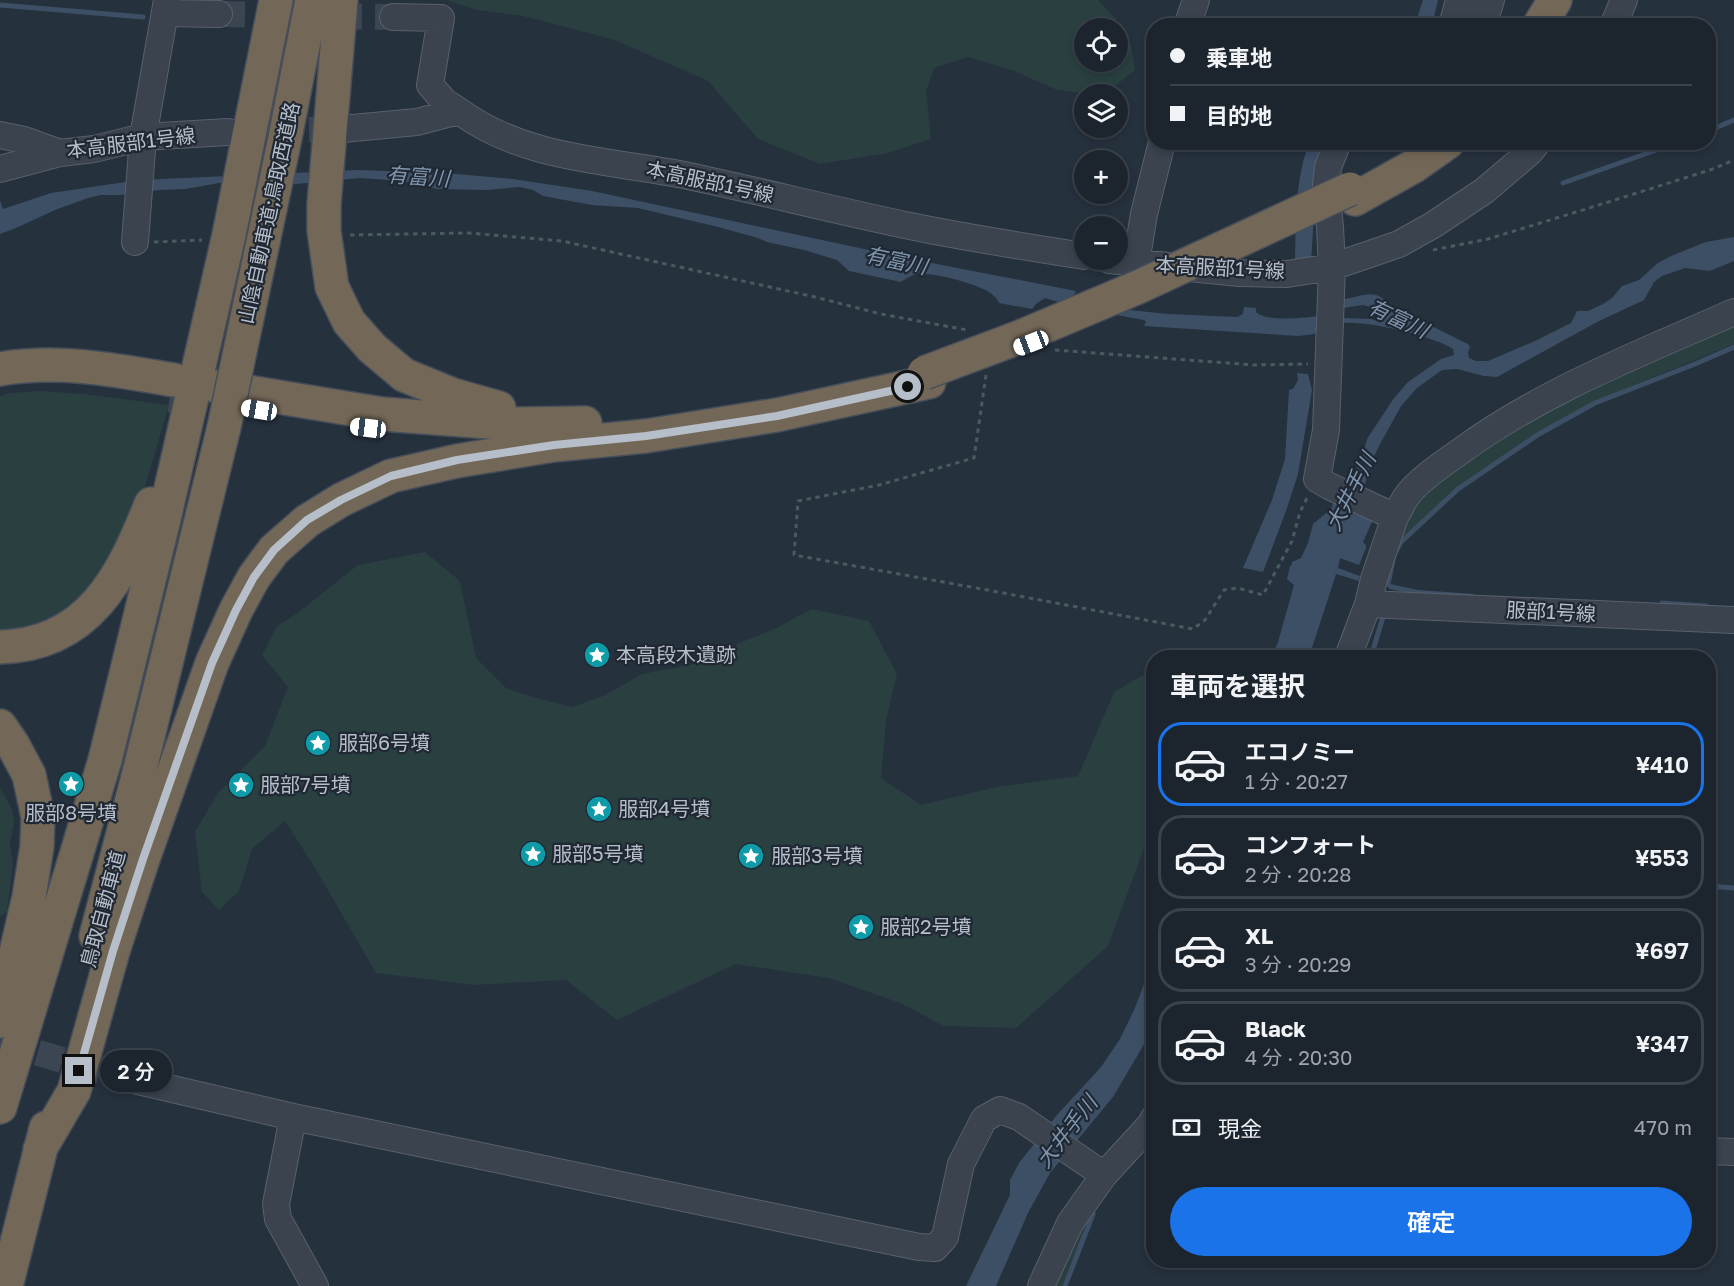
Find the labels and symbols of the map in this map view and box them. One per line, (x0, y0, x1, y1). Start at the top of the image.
street label: 山陰自動車道;鳥取西道路 (233, 100, 303, 326)
street label: 本高服部1号線 (65, 122, 197, 162)
street label: 本高服部1号線 (644, 156, 776, 206)
water label: 有富川 (386, 161, 452, 191)
water label: 有富川 (863, 241, 932, 280)
street label: 本高服部1号線 (1155, 252, 1285, 282)
water label: 有富川 (1364, 293, 1434, 344)
car (1011, 328, 1051, 358)
route start (894, 373, 921, 400)
car (240, 398, 278, 422)
car (349, 417, 387, 439)
water label: 大井手川 (1319, 446, 1382, 535)
street label: 服部1号線 (1506, 597, 1596, 625)
place icon: 本高段木遺跡 (582, 640, 612, 670)
place label: 本高段木遺跡 (616, 642, 736, 666)
place icon: 服部6号墳 (303, 728, 333, 758)
place label: 服部6号墳 (338, 730, 430, 754)
place icon: 服部8号墳 (56, 769, 86, 799)
place icon: 服部7号墳 (226, 770, 256, 800)
place label: 服部7号墳 (260, 772, 351, 796)
place icon: 服部4号墳 (584, 794, 614, 824)
place label: 服部4号墳 (618, 796, 710, 820)
place label: 服部8号墳 (25, 800, 117, 824)
place icon: 服部5号墳 (518, 839, 548, 869)
place label: 服部5号墳 (552, 841, 644, 865)
place icon: 服部3号墳 (736, 841, 766, 871)
place label: 服部3号墳 (771, 843, 863, 867)
street label: 鳥取自動車道 (75, 848, 129, 970)
place icon: 服部2号墳 (846, 912, 876, 942)
place label: 服部2号墳 (880, 914, 972, 938)
callout: 2 分 (100, 1050, 172, 1092)
route end (65, 1057, 92, 1084)
water label: 大井手川 (1030, 1089, 1104, 1172)

